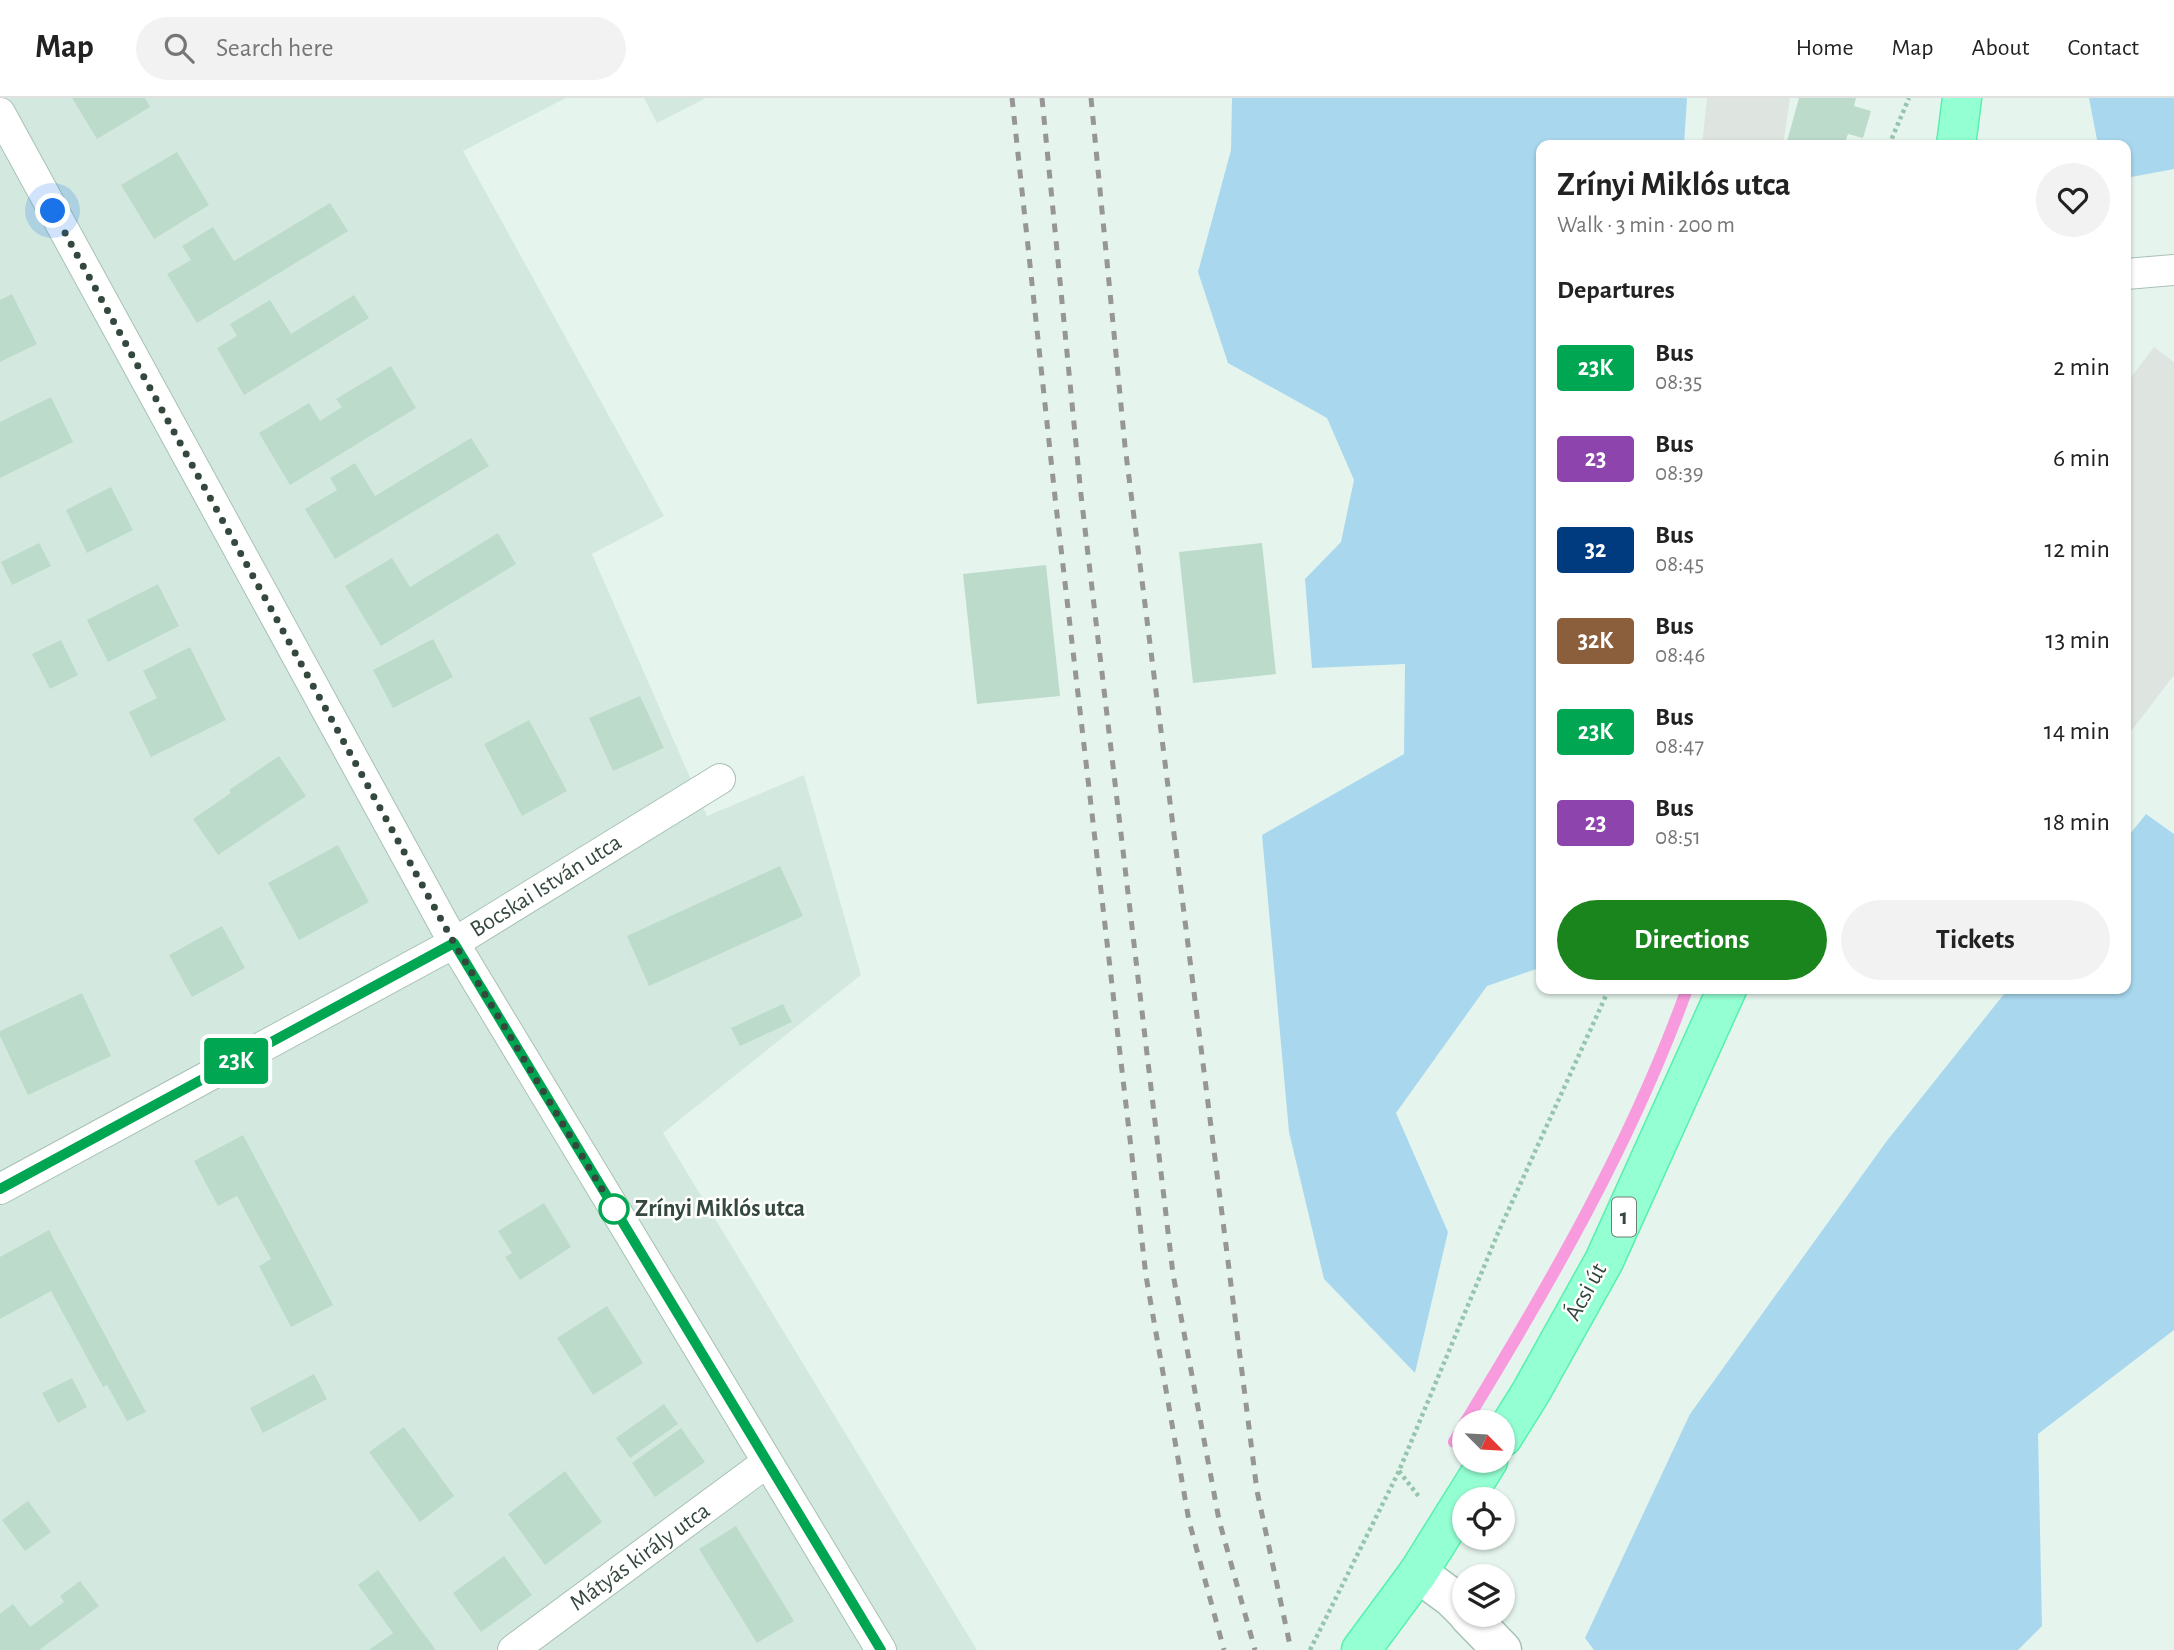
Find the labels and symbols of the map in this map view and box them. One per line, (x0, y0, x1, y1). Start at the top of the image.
your location (35, 193, 70, 228)
street label: Bocskai István utca (466, 830, 626, 942)
line badge: 23K (196, 1038, 276, 1084)
marker: Zrínyi Miklós utca (599, 1194, 629, 1224)
place label: Zrínyi Miklós utca (635, 1197, 805, 1221)
road number: 1 (1612, 1198, 1636, 1236)
street label: Ácsi út (1559, 1258, 1612, 1325)
north arrow (1452, 1410, 1516, 1474)
street label: Mátyás király utca (566, 1498, 714, 1616)

